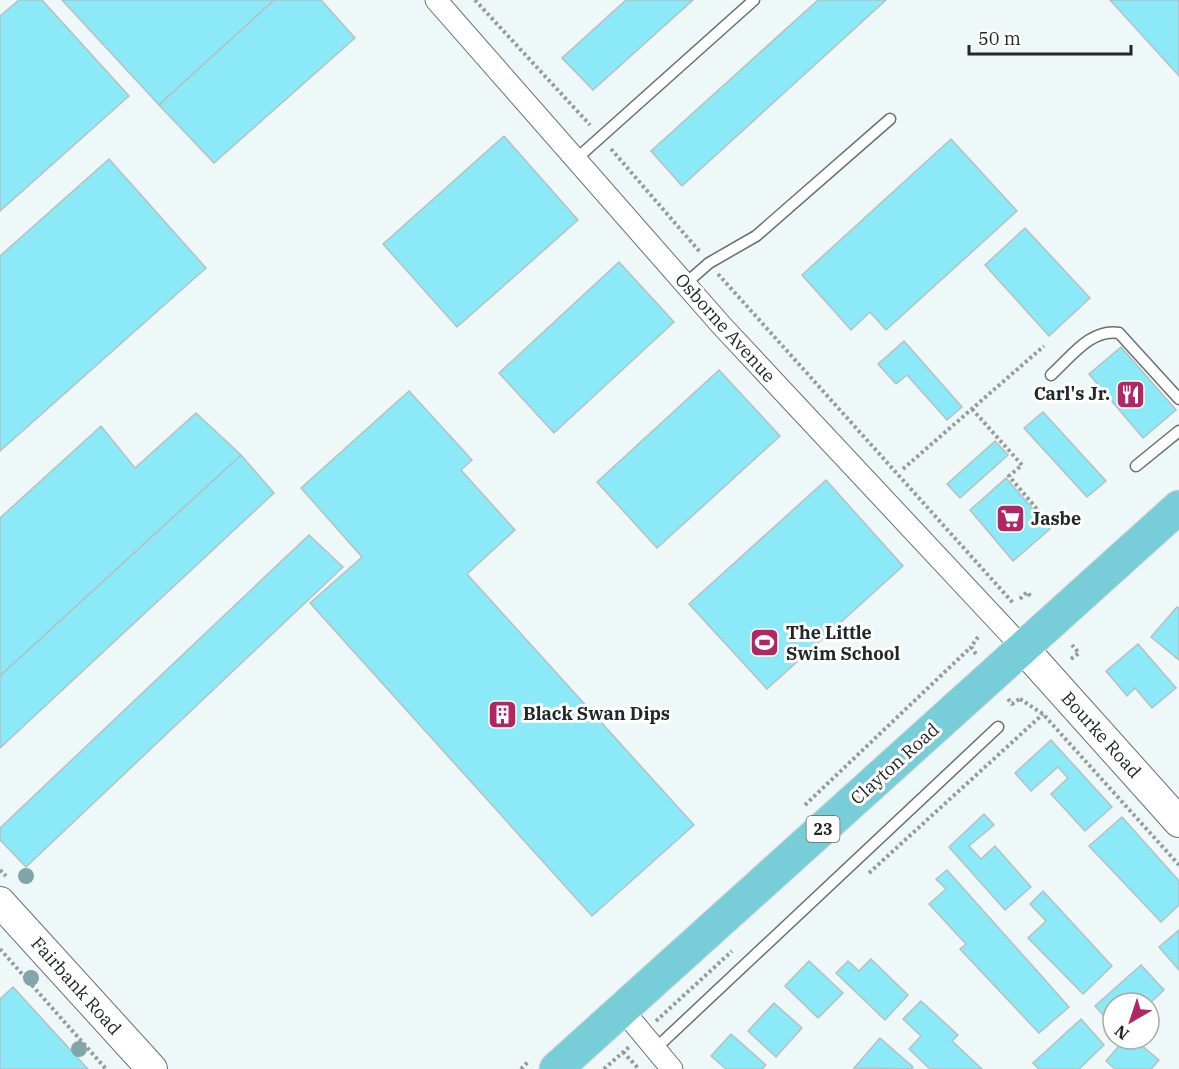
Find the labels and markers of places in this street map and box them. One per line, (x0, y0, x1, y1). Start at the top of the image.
restaurant icon: Carl's Jr. (1115, 378, 1147, 410)
place label: Carl's Jr. (1034, 382, 1110, 405)
supermarket icon: Jasbe (994, 503, 1026, 535)
place label: Jasbe (1031, 507, 1081, 530)
place label: The Little Swim School (786, 621, 900, 665)
sports icon: The Little Swim School (749, 627, 781, 659)
building icon: Black Swan Dips (486, 698, 518, 730)
place label: Black Swan Dips (523, 702, 670, 725)

